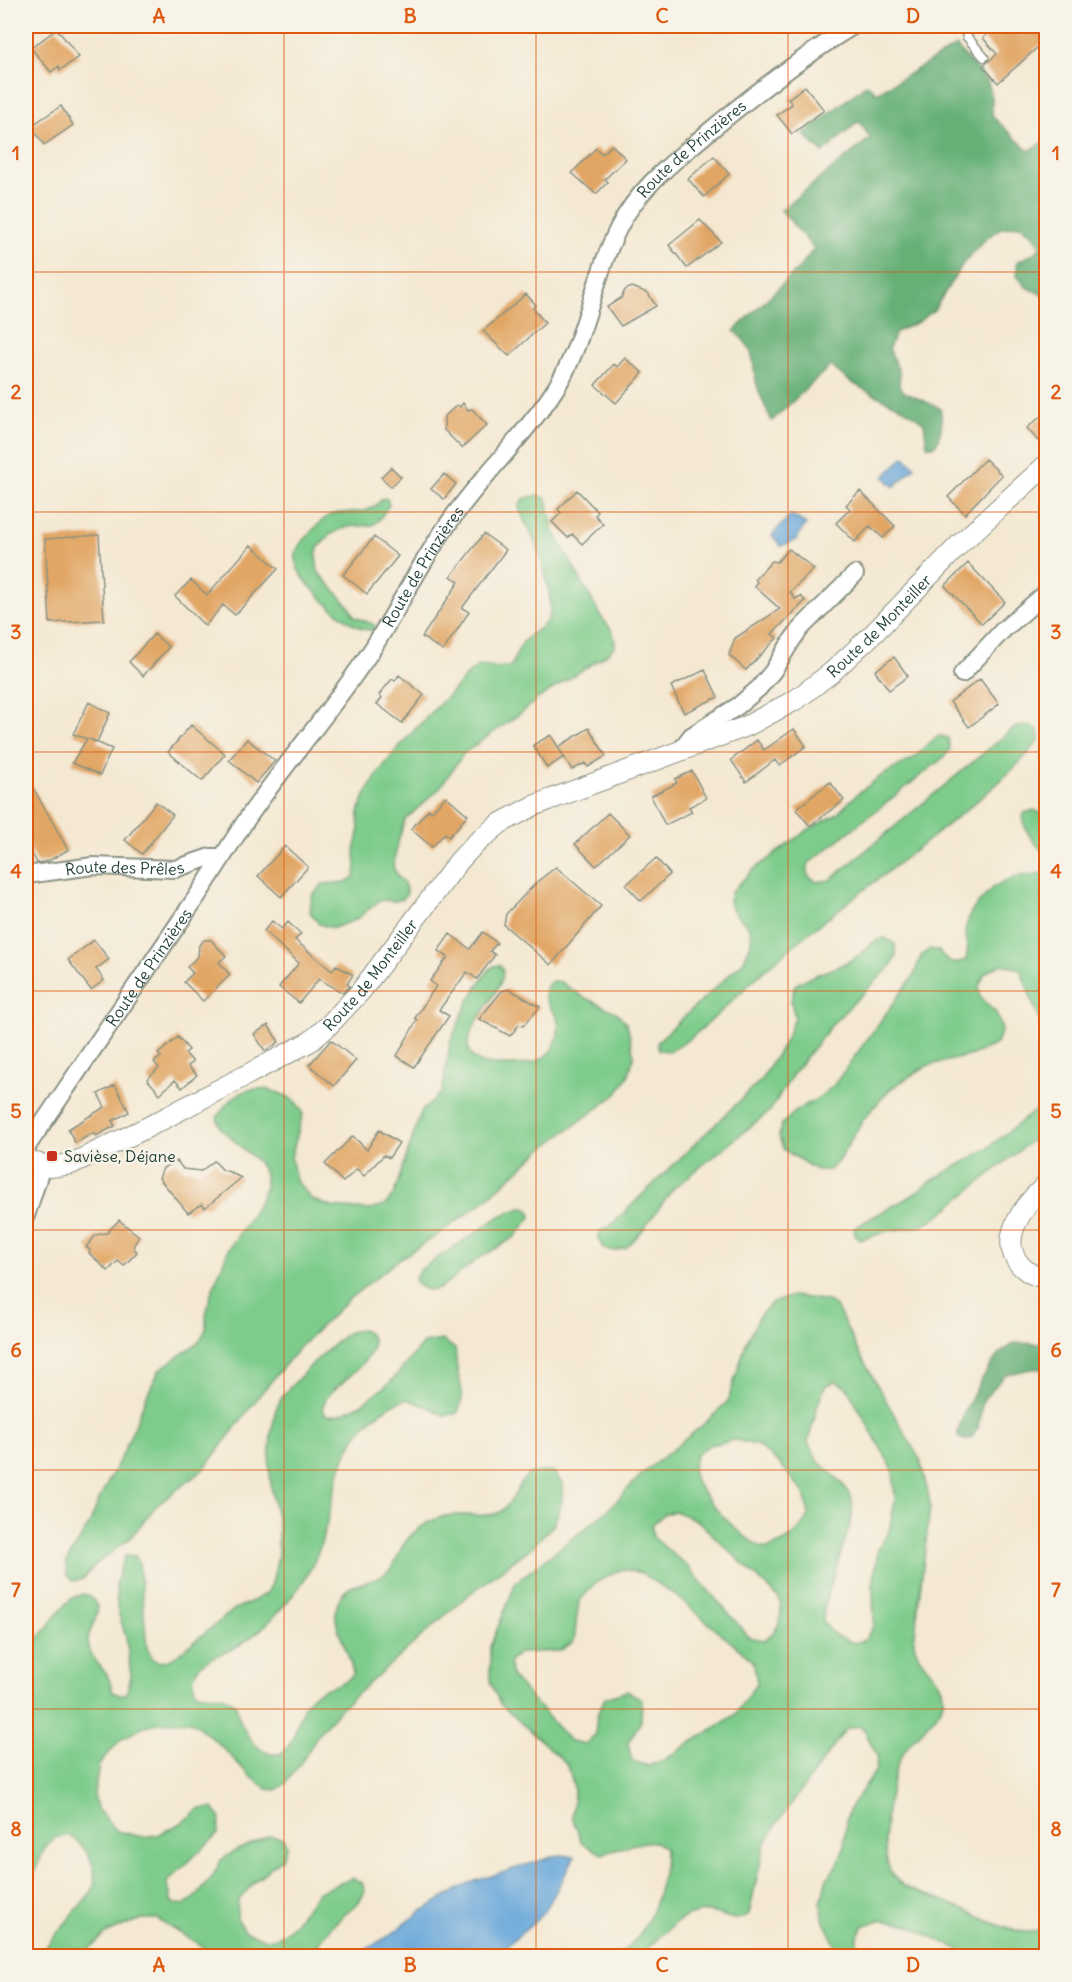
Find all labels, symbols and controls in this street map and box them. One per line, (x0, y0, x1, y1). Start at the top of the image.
text: A (153, 3, 166, 28)
text: B (403, 3, 417, 28)
text: C (655, 3, 669, 28)
text: D (906, 3, 920, 28)
street label: Route de Prinzières (633, 96, 750, 202)
text: 1 (12, 140, 20, 165)
text: 1 (1052, 140, 1060, 165)
text: 2 (11, 379, 22, 404)
text: 2 (1051, 379, 1062, 404)
street label: Route de Prinzières (378, 502, 468, 631)
street label: Route de Monteiller (823, 570, 936, 682)
text: 3 (10, 619, 22, 644)
text: 3 (1050, 619, 1062, 644)
street label: Route des Prêles (64, 856, 187, 880)
text: 4 (10, 858, 22, 883)
text: 4 (1050, 858, 1062, 883)
street label: Route de Prinzières (101, 904, 196, 1030)
street label: Route de Monteiller (319, 915, 422, 1035)
text: 5 (10, 1098, 22, 1123)
text: 5 (1050, 1098, 1062, 1123)
place label: Savièse, Déjane (64, 1146, 176, 1166)
marker: Savièse, Déjane (45, 1149, 59, 1163)
text: 6 (10, 1337, 22, 1362)
text: 6 (1050, 1337, 1062, 1362)
text: 7 (11, 1577, 21, 1602)
text: 7 (1051, 1577, 1061, 1602)
text: 8 (10, 1816, 22, 1841)
text: 8 (1050, 1816, 1062, 1841)
text: A (153, 1952, 166, 1977)
text: B (403, 1952, 417, 1977)
text: C (655, 1952, 669, 1977)
text: D (906, 1952, 920, 1977)

